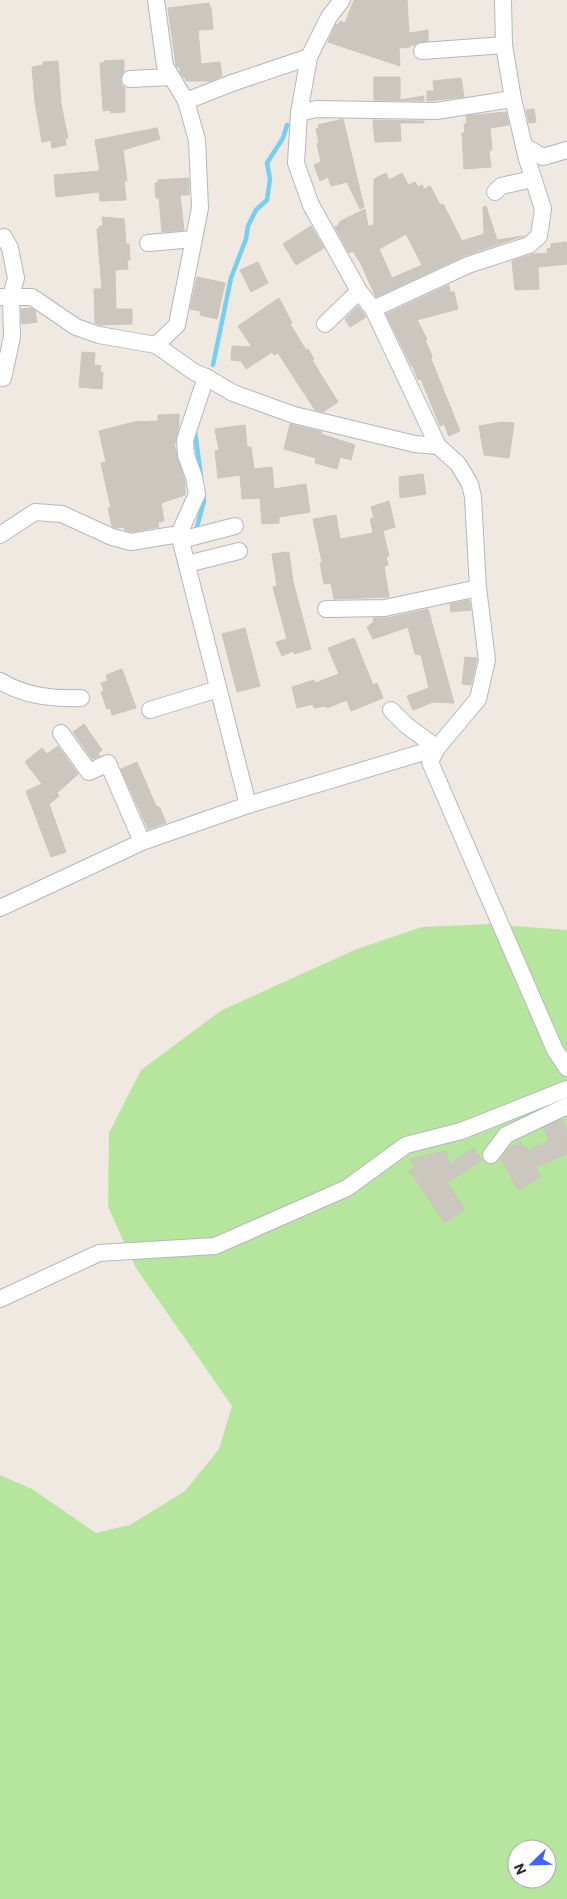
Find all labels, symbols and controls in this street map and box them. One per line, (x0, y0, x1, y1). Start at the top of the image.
north arrow (507, 1839, 557, 1889)
text: N (510, 1861, 529, 1877)

